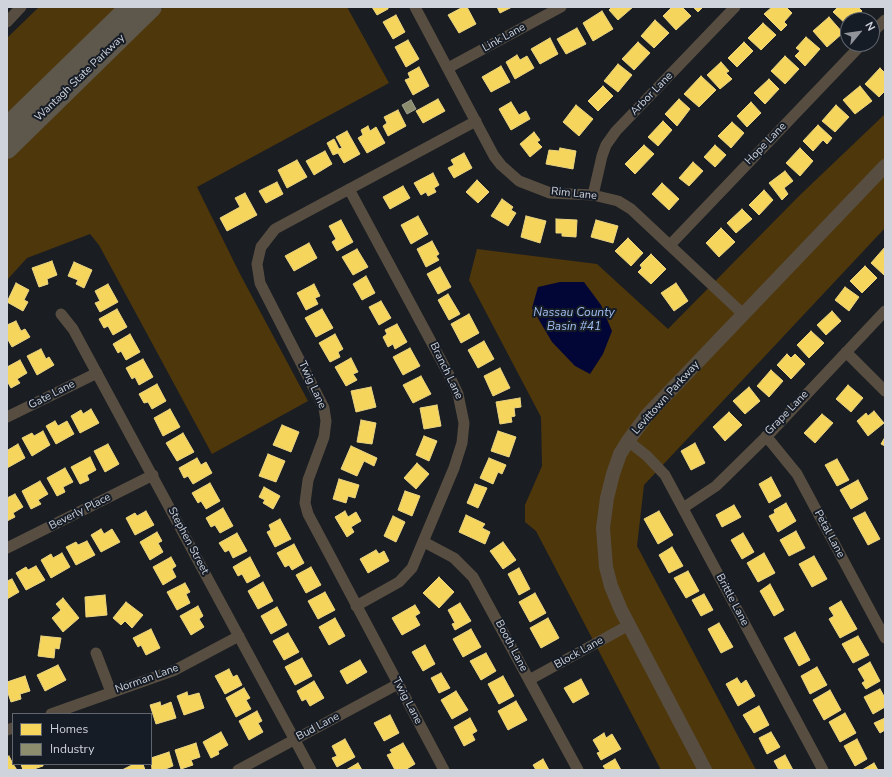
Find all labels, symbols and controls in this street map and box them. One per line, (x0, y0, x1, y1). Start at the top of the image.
north arrow (840, 12, 880, 52)
text: N (861, 19, 879, 34)
street label: Link Lane (480, 21, 528, 55)
street label: Wantagh State Parkway (32, 32, 128, 124)
street label: Arbor Lane (628, 70, 676, 118)
street label: Hope Lane (743, 120, 789, 168)
street label: Rim Lane (550, 185, 598, 203)
water label: Nassau County Basin #41 (533, 306, 615, 334)
street label: Branch Lane (427, 340, 465, 402)
street label: Twig Lane (295, 359, 329, 411)
street label: Levittown Parkway (630, 359, 702, 437)
street label: Gate Lane (27, 378, 77, 412)
street label: Grape Lane (763, 388, 811, 438)
street label: Beverly Place (47, 491, 113, 533)
street label: Stephen Street (165, 505, 211, 577)
street label: Petal Lane (811, 508, 847, 560)
street label: Brittle Lane (713, 572, 751, 628)
street label: Booth Lane (492, 618, 530, 674)
street label: Block Lane (552, 634, 606, 672)
street label: Norman Lane (114, 661, 180, 697)
street label: Twig Lane (389, 675, 425, 727)
street label: Bud Lane (294, 710, 342, 744)
legend (12, 713, 152, 765)
text: Homes (50, 721, 88, 737)
text: Industry (50, 741, 94, 757)

